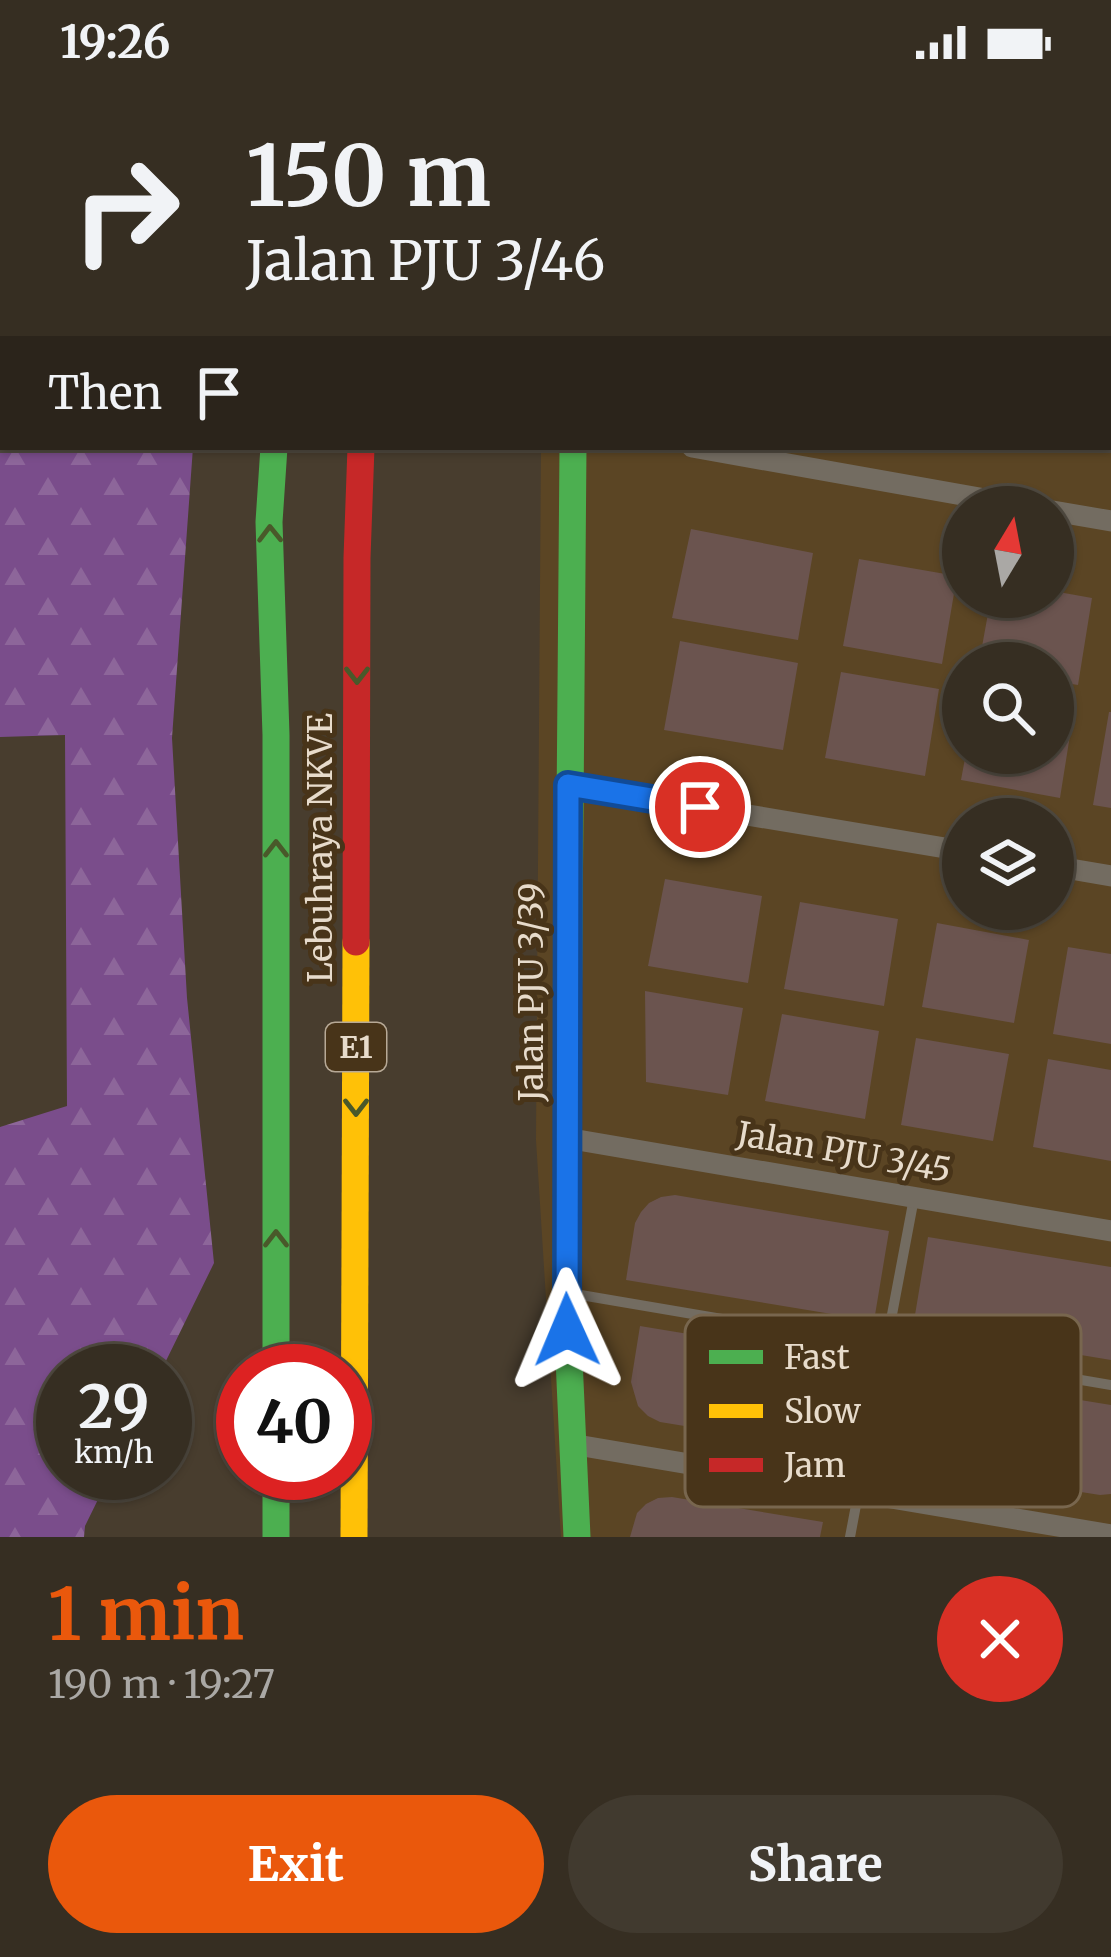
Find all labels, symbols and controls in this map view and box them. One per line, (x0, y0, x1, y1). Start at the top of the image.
text: 19:26 (60, 14, 170, 70)
text: 150 m (246, 123, 491, 229)
icon: right (48, 132, 204, 288)
text: Jalan PJU 3/46 (246, 227, 605, 295)
icon: arrive (186, 360, 252, 426)
text: Then (48, 365, 162, 421)
north arrow (942, 486, 1074, 618)
map controls (942, 486, 1074, 930)
one-way arrow (257, 524, 283, 543)
button: search (942, 642, 1074, 774)
one-way arrow (344, 667, 370, 685)
street label: Lebuhraya NKVE (300, 713, 341, 983)
pin (649, 756, 751, 858)
icon: arrive (667, 774, 733, 840)
button: layers (942, 798, 1074, 930)
one-way arrow (263, 839, 289, 857)
street label: Jalan PJU 3/39 (511, 882, 552, 1103)
road number: E1 (326, 1023, 386, 1071)
one-way arrow (343, 1099, 369, 1117)
street label: Jalan PJU 3/45 (733, 1113, 954, 1191)
one-way arrow (263, 1229, 289, 1247)
position arrow (504, 1267, 630, 1393)
legend (685, 1315, 1081, 1507)
text: Fast (784, 1337, 850, 1378)
speed limit sign: 40 (216, 1344, 372, 1500)
text: 29 (78, 1369, 150, 1444)
text: Slow (784, 1391, 862, 1432)
text: km/h (74, 1433, 154, 1471)
text: Jam (783, 1445, 846, 1486)
text: 1 min (48, 1569, 244, 1660)
button: close (937, 1576, 1063, 1702)
text: 190 m · 19:27 (48, 1660, 275, 1709)
button: Exit (48, 1795, 544, 1933)
button: Share (568, 1795, 1063, 1933)

